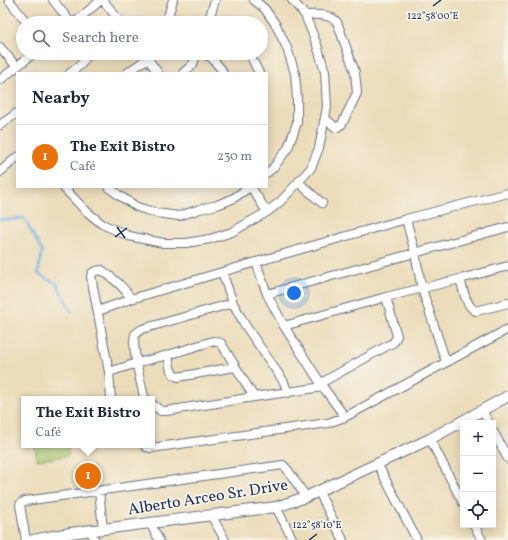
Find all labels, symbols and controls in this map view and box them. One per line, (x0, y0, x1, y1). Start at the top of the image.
text: 122°58'00"E (407, 9, 459, 23)
search box (16, 16, 268, 60)
icon: search (30, 27, 52, 49)
text: Search here (62, 28, 139, 49)
text: Nearby (32, 87, 90, 110)
text: The Exit Bistro (70, 137, 175, 158)
text: 1 (42, 148, 48, 166)
text: 230 m (217, 148, 252, 166)
text: Café (70, 158, 96, 176)
your location (284, 283, 304, 303)
popup (21, 396, 155, 448)
text: The Exit Bistro (36, 403, 141, 424)
map controls (460, 420, 496, 528)
button: + (460, 420, 496, 456)
text: Café (36, 424, 61, 442)
button: − (460, 456, 496, 492)
pin: 1 (75, 461, 101, 491)
street label: Alberto Arceo Sr. Drive (126, 474, 290, 522)
button: locate (460, 492, 496, 528)
text: 122°58'10"E (292, 518, 342, 532)

